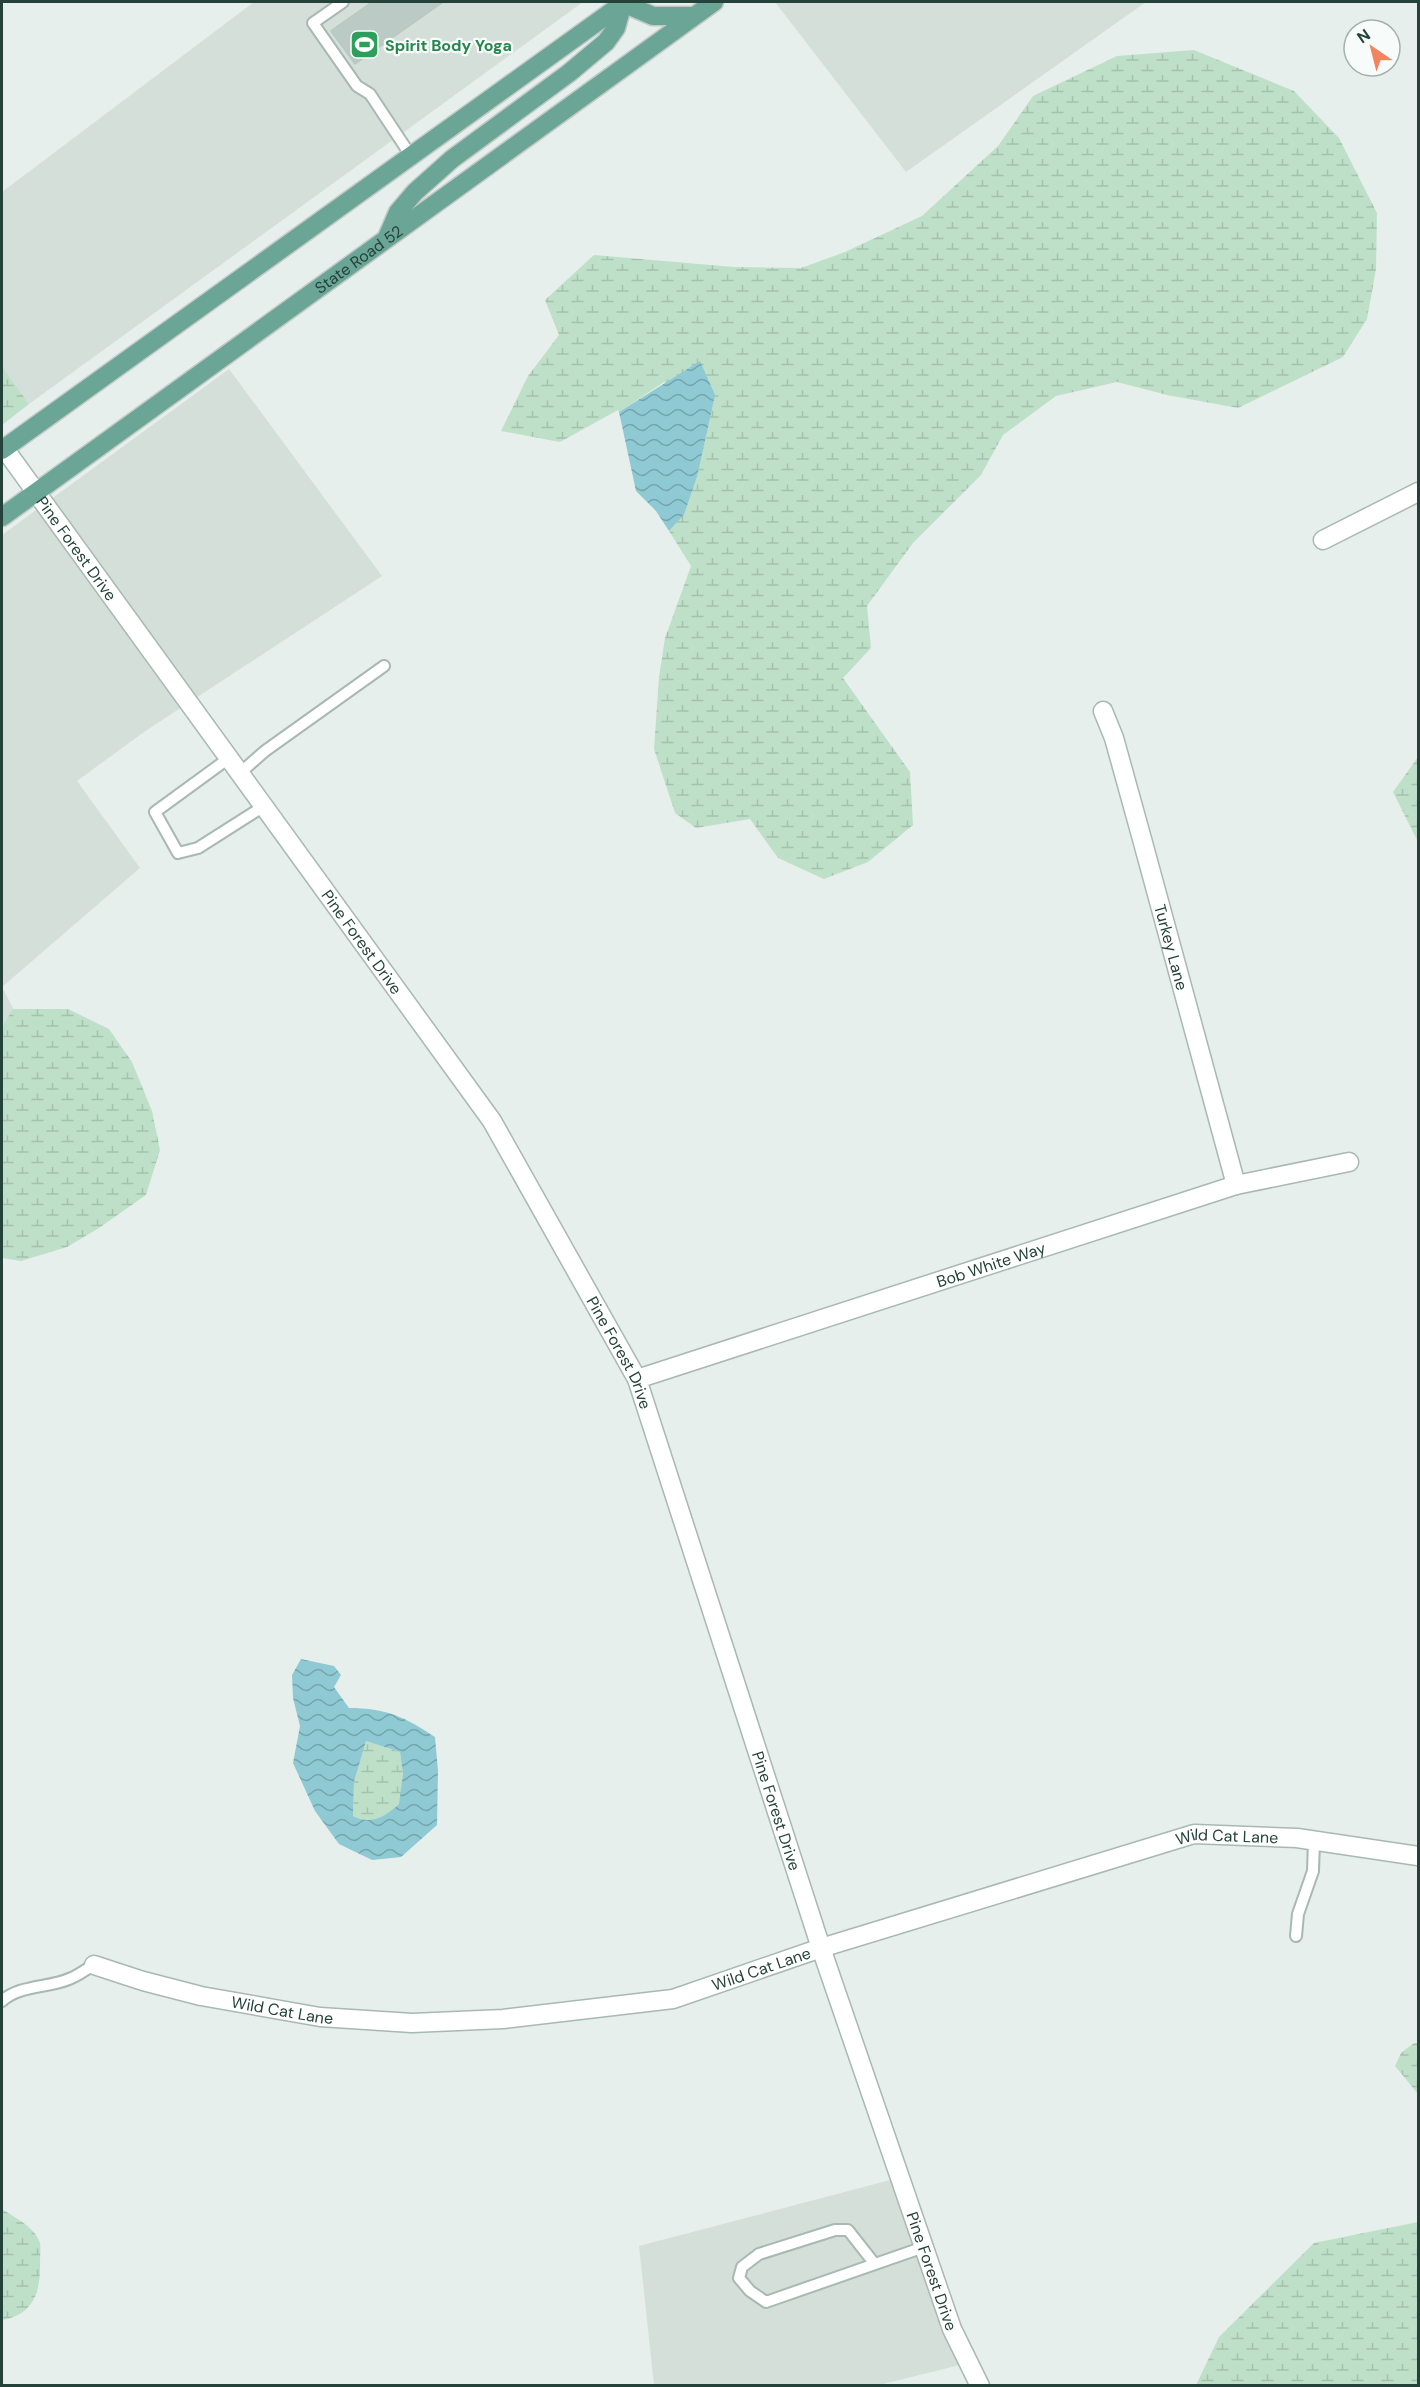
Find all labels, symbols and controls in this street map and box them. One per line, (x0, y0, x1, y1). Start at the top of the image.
north arrow (1342, 18, 1402, 78)
text: N (1353, 24, 1374, 48)
sports icon: Spirit Body Yoga (348, 29, 380, 61)
place label: Spirit Body Yoga (385, 35, 512, 56)
street label: State Road 52 (311, 221, 407, 298)
street label: Pine Forest Drive (31, 492, 121, 605)
street label: Pine Forest Drive (317, 886, 407, 999)
street label: Turkey Lane (1149, 902, 1193, 993)
street label: Bob White Way (934, 1237, 1048, 1292)
street label: Pine Forest Drive (582, 1293, 656, 1412)
street label: Pine Forest Drive (747, 1749, 805, 1873)
street label: Wild Cat Lane (1173, 1824, 1279, 1850)
street label: Wild Cat Lane (709, 1942, 814, 1996)
street label: Wild Cat Lane (230, 1992, 334, 2029)
street label: Pine Forest Drive (902, 2209, 962, 2333)

